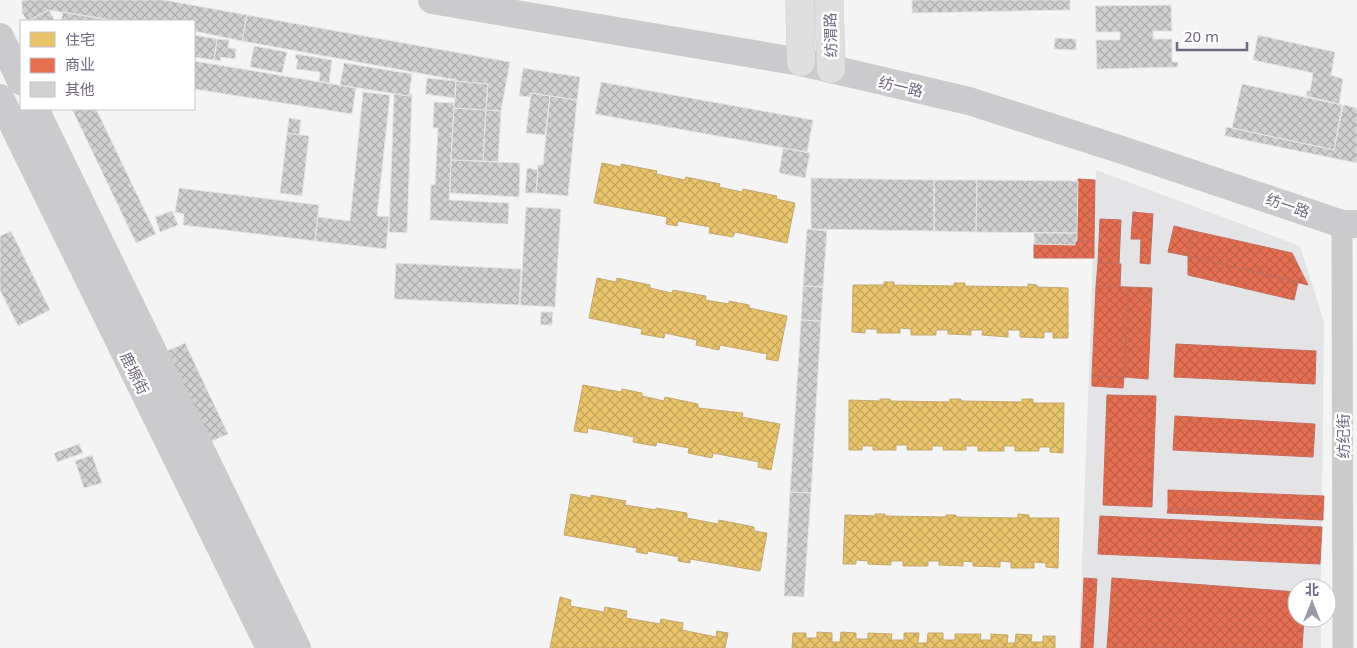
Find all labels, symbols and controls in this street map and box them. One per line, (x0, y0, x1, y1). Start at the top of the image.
street label: 纺渭路 (820, 12, 840, 58)
legend (20, 20, 195, 110)
scale bar (1177, 20, 1247, 52)
text: 20 m (1184, 26, 1219, 46)
text: 住宅 (65, 29, 95, 49)
text: 商业 (65, 54, 95, 74)
street label: 纺一路 (877, 71, 925, 101)
text: 其他 (65, 79, 95, 99)
street label: 纺一路 (1263, 188, 1313, 222)
street label: 鹿塬街 (116, 348, 154, 398)
street label: 纺纪街 (1333, 413, 1353, 459)
north arrow (1287, 578, 1337, 628)
text: 北 (1305, 580, 1319, 599)

